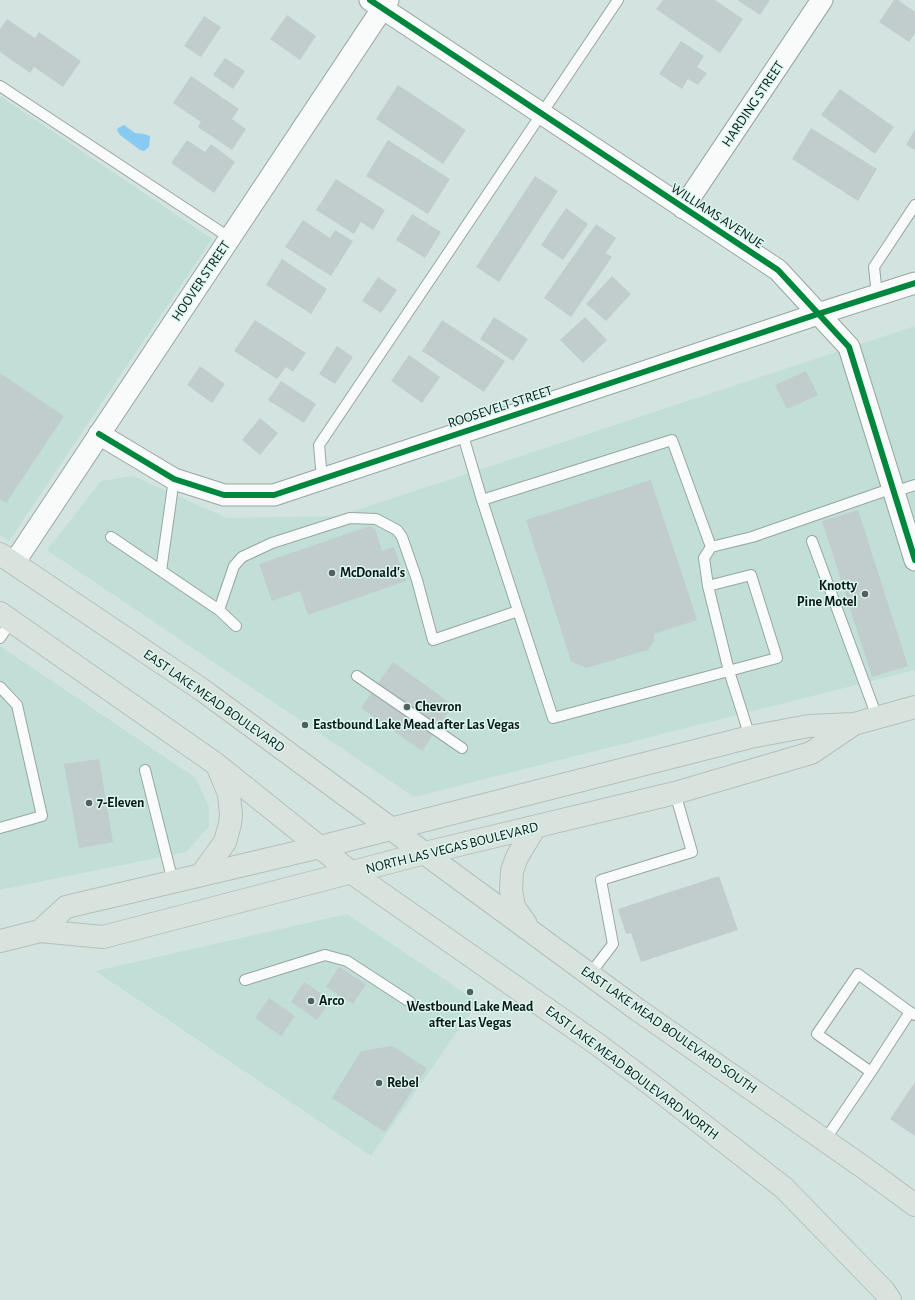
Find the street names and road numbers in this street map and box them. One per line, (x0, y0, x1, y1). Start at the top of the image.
street label: HARDING STREET (718, 58, 788, 150)
street label: WILLIAMS AVENUE (667, 180, 767, 252)
street label: HOOVER STREET (168, 238, 234, 324)
street label: ROOSEVELT STREET (446, 382, 554, 432)
street label: EAST LAKE MEAD BOULEVARD (140, 646, 288, 756)
street label: NORTH LAS VEGAS BOULEVARD (364, 818, 540, 878)
street label: EAST LAKE MEAD BOULEVARD SOUTH (578, 962, 760, 1098)
street label: EAST LAKE MEAD BOULEVARD NORTH (542, 1002, 722, 1144)

